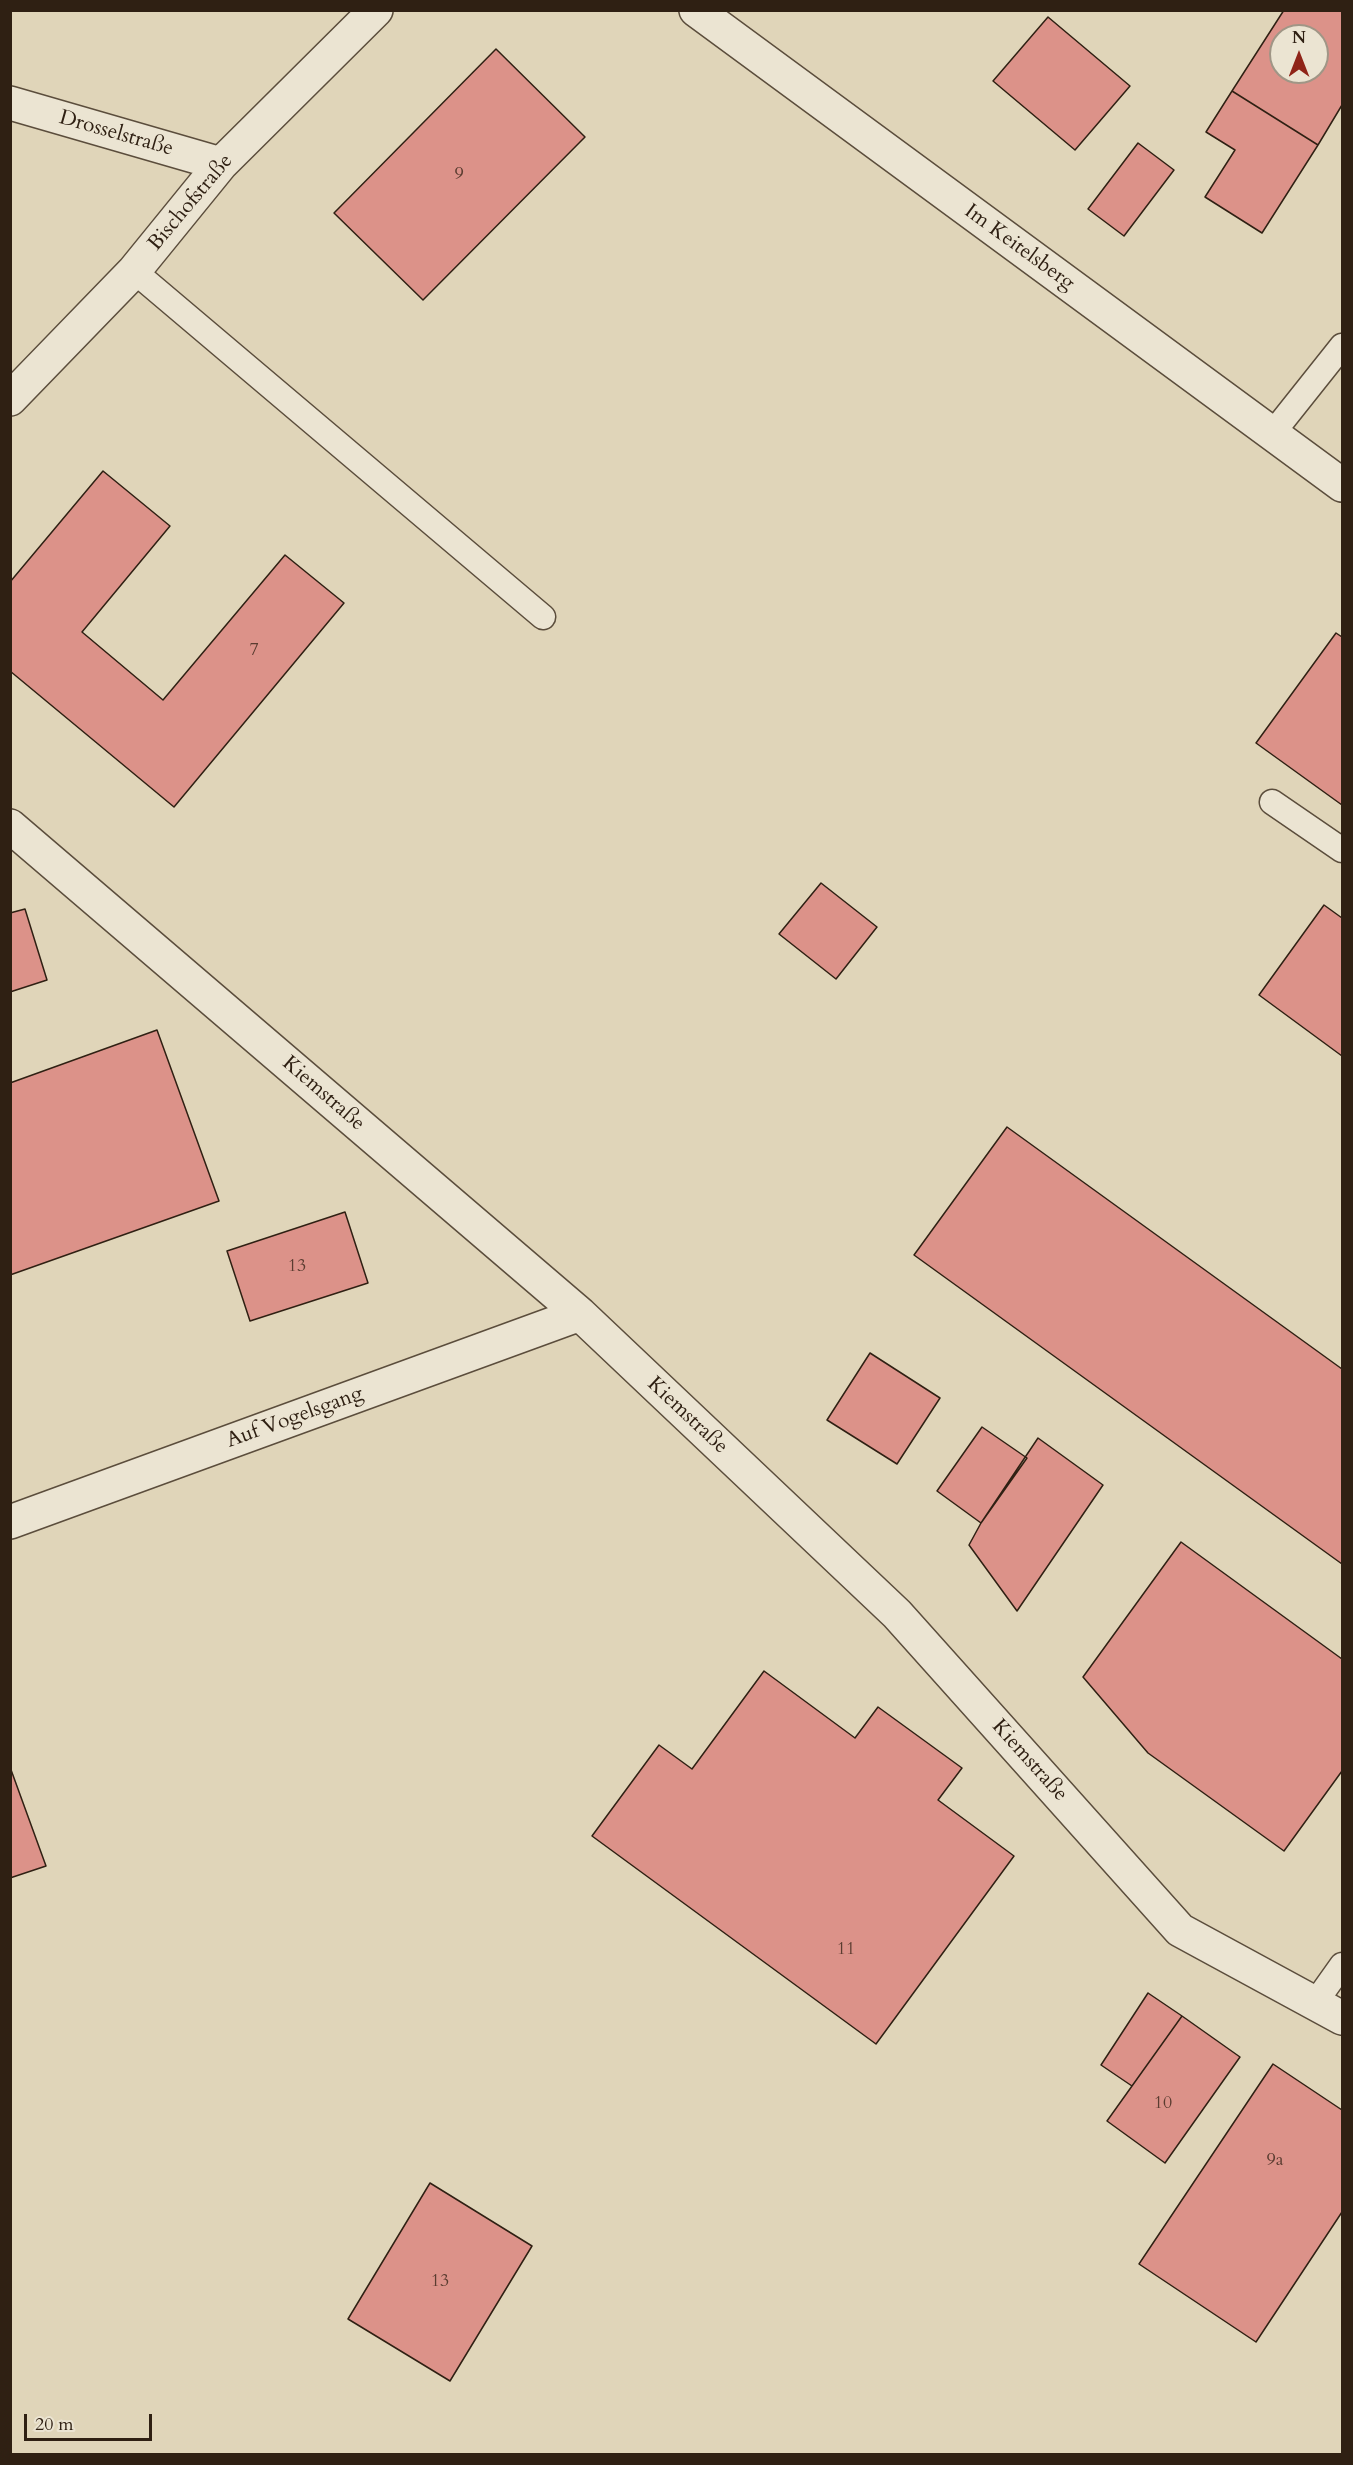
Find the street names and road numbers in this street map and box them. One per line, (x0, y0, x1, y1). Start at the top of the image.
street label: Drosselstraße (56, 106, 176, 162)
street label: Bischofstraße (143, 150, 239, 256)
street label: Im Keitelsberg (959, 199, 1079, 297)
street label: Kiemstraße (277, 1051, 369, 1137)
street label: Kiemstraße (641, 1372, 733, 1460)
street label: Auf Vogelsgang (223, 1382, 367, 1454)
street label: Kiemstraße (986, 1715, 1072, 1807)

